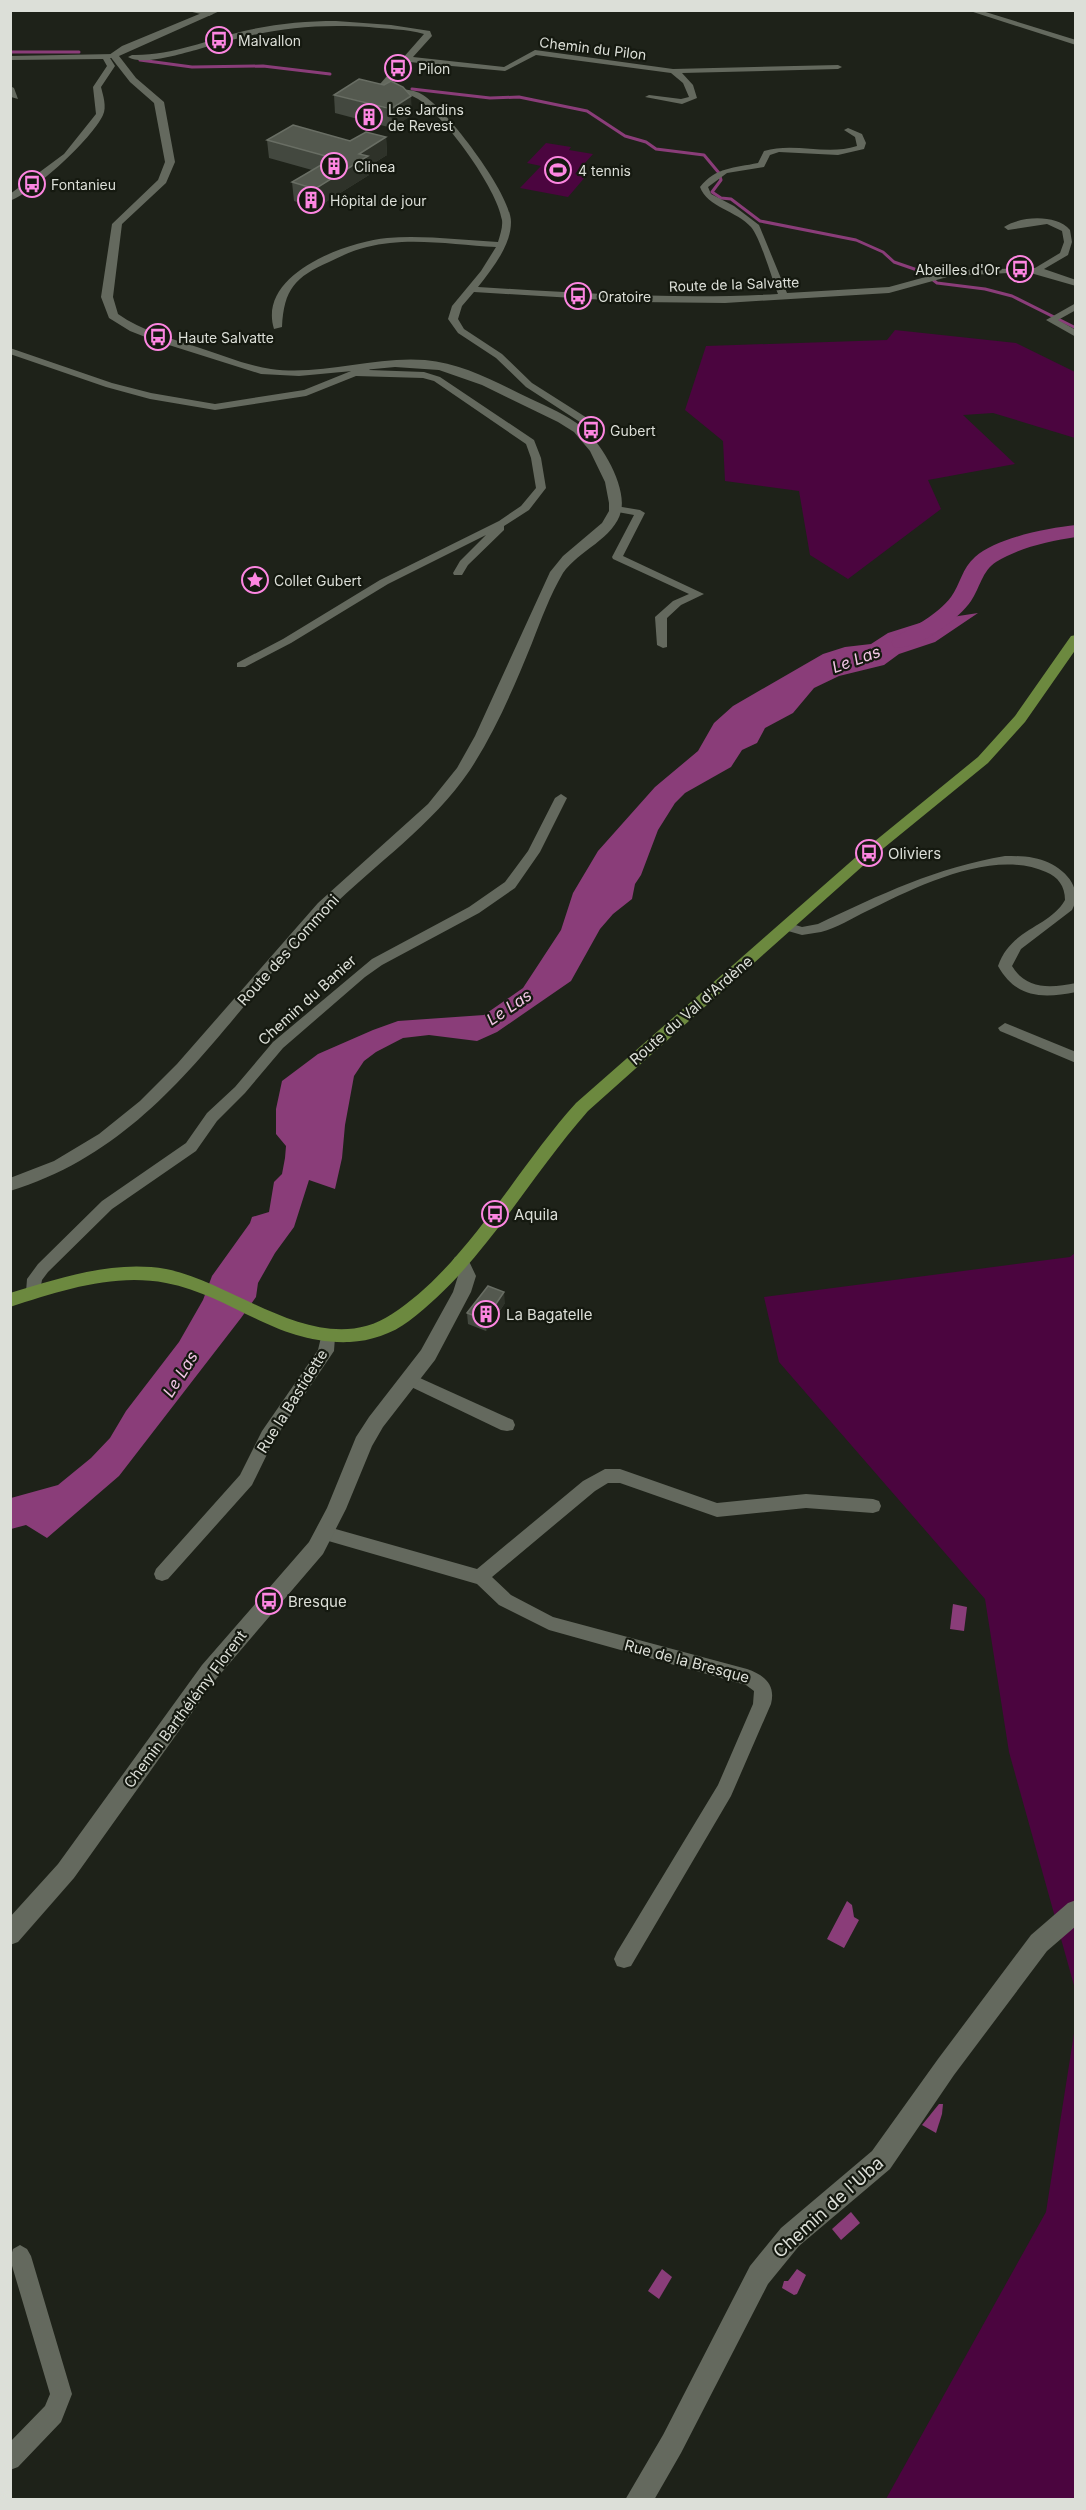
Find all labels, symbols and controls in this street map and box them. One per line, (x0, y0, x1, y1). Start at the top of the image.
bus stop icon: Malvallon (204, 25, 234, 55)
place label: Malvallon (238, 32, 301, 49)
street label: Chemin du Pilon (539, 33, 647, 63)
bus stop icon: Pilon (383, 53, 413, 83)
place label: Pilon (418, 60, 450, 77)
place label: Les Jardins de Revest (388, 101, 464, 134)
building icon: Les Jardins de Revest (354, 102, 384, 132)
building icon: Clinea (319, 151, 349, 181)
sports icon: 4 tennis (543, 155, 573, 185)
place label: Clinea (354, 158, 395, 175)
place label: 4 tennis (578, 162, 631, 179)
bus stop icon: Fontanieu (17, 169, 47, 199)
place label: Fontanieu (51, 176, 116, 193)
building icon: Hôpital de jour (296, 185, 326, 215)
place label: Hôpital de jour (330, 192, 427, 209)
bus stop icon: Abeilles d'Or (1005, 254, 1035, 284)
place label: Abeilles d'Or (915, 261, 1000, 278)
street label: Route de la Salvatte (668, 273, 800, 295)
bus stop icon: Oratoire (563, 281, 593, 311)
place label: Oratoire (598, 288, 651, 305)
bus stop icon: Haute Salvatte (143, 322, 173, 352)
place label: Haute Salvatte (178, 329, 274, 346)
bus stop icon: Gubert (576, 415, 606, 445)
place label: Gubert (610, 422, 656, 439)
place icon: Collet Gubert (240, 565, 270, 595)
place label: Collet Gubert (274, 572, 362, 589)
water label: Le Las (829, 641, 883, 677)
bus stop icon: Oliviers (854, 838, 884, 868)
place label: Oliviers (888, 844, 941, 863)
street label: Route des Commoni (233, 891, 343, 1009)
street label: Chemin du Banier (254, 951, 360, 1049)
street label: Route du Val d'Ardène (626, 951, 756, 1069)
water label: Le Las (483, 985, 535, 1029)
bus stop icon: Aquila (480, 1199, 510, 1229)
place label: Aquila (514, 1205, 558, 1224)
building icon: La Bagatelle (471, 1299, 501, 1329)
place label: La Bagatelle (506, 1305, 593, 1324)
street label: Rue la Bastidette (253, 1346, 331, 1456)
water label: Le Las (158, 1347, 202, 1401)
bus stop icon: Bresque (254, 1586, 284, 1616)
place label: Bresque (288, 1592, 347, 1611)
street label: Chemin Barthélémy Florent (120, 1626, 251, 1792)
street label: Rue de la Bresque (622, 1635, 752, 1687)
street label: Chemin de l'Uba (769, 2152, 887, 2262)

